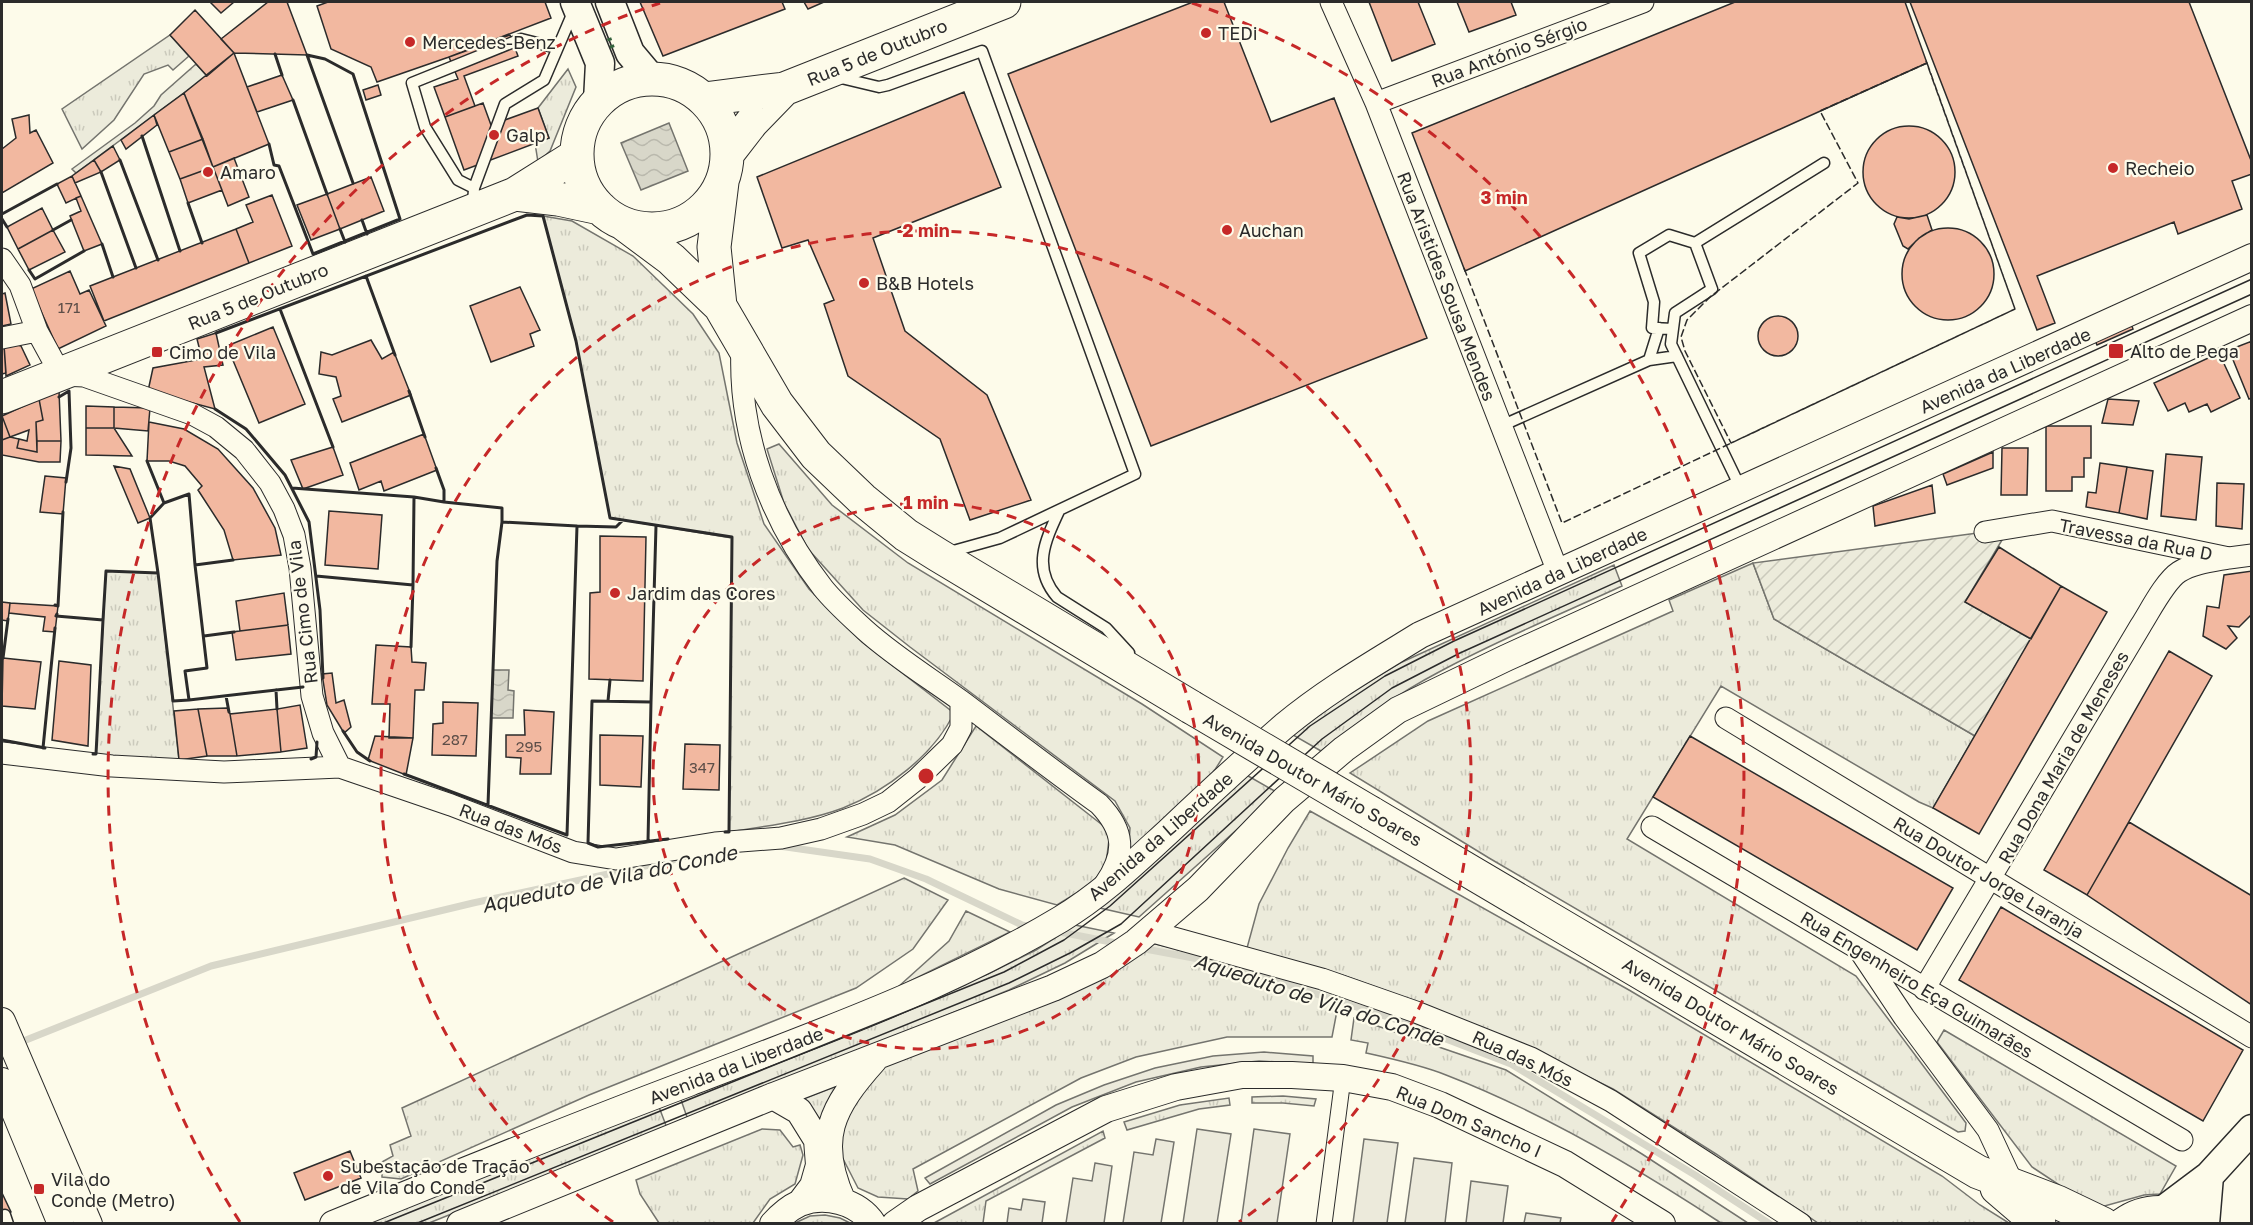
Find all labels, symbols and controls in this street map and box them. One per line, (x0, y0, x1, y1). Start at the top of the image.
street label: Rua António Sérgio (1428, 12, 1590, 92)
street label: Rua 5 de Outubro (804, 14, 950, 90)
place label: TEDi (1218, 22, 1258, 44)
marker: TEDi (1199, 26, 1213, 40)
place label: Mercedes-Benz (422, 31, 556, 53)
marker: Mercedes-Benz (403, 35, 417, 49)
place label: Galp (506, 124, 546, 146)
marker: Galp (487, 128, 501, 142)
place label: Recheio (2125, 157, 2194, 179)
place label: Amaro (220, 161, 276, 183)
marker: Recheio (2106, 161, 2120, 175)
marker: Amaro (201, 165, 215, 179)
street label: Rua Aristides Sousa Mendes (1393, 168, 1501, 404)
text: 3 min (1480, 186, 1528, 208)
text: 2 min (902, 219, 950, 241)
place label: Auchan (1239, 219, 1304, 241)
marker: Auchan (1220, 223, 1234, 237)
street label: Rua 5 de Outubro (185, 258, 331, 334)
place label: B&B Hotels (876, 272, 974, 294)
marker: B&B Hotels (857, 276, 871, 290)
house number: 171 (58, 298, 80, 316)
street label: Avenida da Liberdade (1916, 322, 2094, 418)
place label: Alto de Pega (2130, 340, 2239, 362)
place label: Cimo de Vila (169, 341, 276, 363)
marker: Alto de Pega (2107, 342, 2125, 360)
marker: Cimo de Vila (150, 345, 164, 359)
text: 1 min (903, 491, 949, 513)
street label: Travessa da Rua D (2057, 513, 2215, 565)
street label: Avenida da Liberdade (1474, 522, 1650, 620)
street label: Rua Cimo de Vila (282, 539, 322, 685)
place label: Jardim das Cores (627, 582, 775, 604)
marker: Jardim das Cores (608, 586, 622, 600)
street label: Rua Dona Maria de Meneses (1993, 647, 2133, 867)
street label: Avenida Doutor Mário Soares (1200, 707, 1426, 851)
house number: 287 (442, 730, 468, 748)
house number: 295 (516, 737, 542, 755)
house number: 347 (689, 758, 715, 776)
centre of rings (916, 766, 936, 786)
street label: Avenida da Liberdade (1083, 767, 1237, 905)
street label: Rua das Mós (456, 798, 566, 858)
street label: Rua Doutor Jorge Laranja (1890, 811, 2088, 943)
water label: Aqueduto de Vila do Conde (479, 839, 740, 917)
street label: Rua Engenheiro Eça Guimarães (1797, 906, 2037, 1062)
water label: Aqueduto de Vila do Conde (1192, 947, 1448, 1051)
street label: Avenida Doutor Mário Soares (1619, 953, 1843, 1099)
street label: Avenida da Liberdade (646, 1022, 826, 1108)
street label: Rua das Mós (1469, 1025, 1577, 1091)
street label: Rua Dom Sancho I (1393, 1080, 1545, 1162)
place label: Subestação de Tração de Vila do Conde (340, 1155, 529, 1198)
place label: Vila do Conde (Metro) (51, 1168, 176, 1211)
marker: Subestação de Tração de Vila do Conde (321, 1169, 335, 1183)
marker: Vila do Conde (Metro) (32, 1182, 46, 1196)

